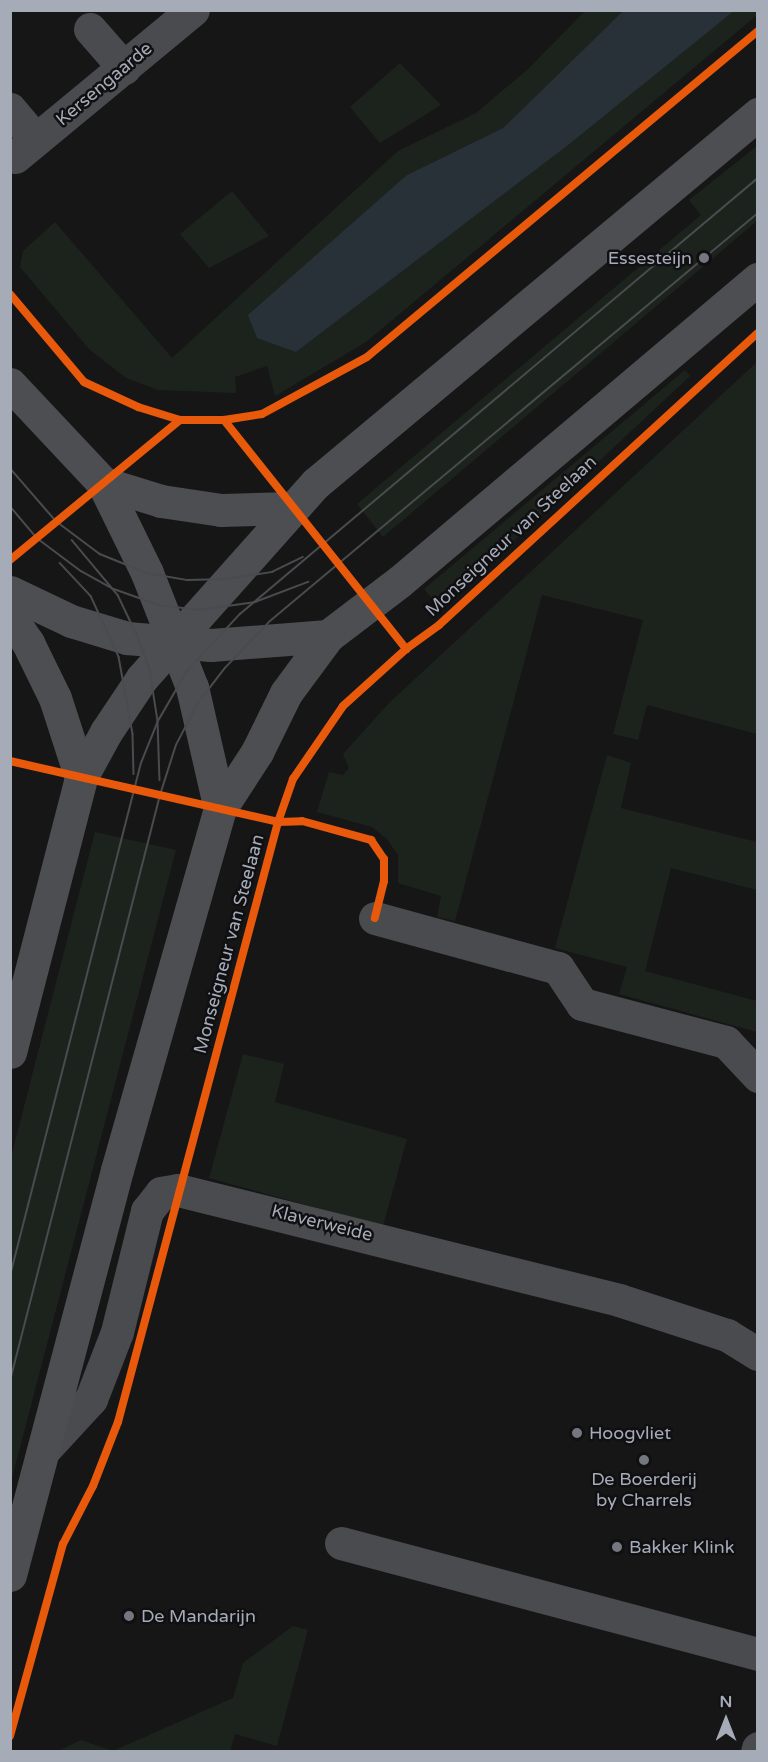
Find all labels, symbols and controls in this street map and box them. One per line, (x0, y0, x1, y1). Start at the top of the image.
street label: Kersengaarde (52, 38, 156, 130)
place label: Essesteijn (608, 247, 692, 269)
marker: Essesteijn (697, 251, 711, 265)
street label: Monseigneur van Steelaan (421, 451, 601, 621)
street label: Monseigneur van Steelaan (189, 832, 269, 1056)
street label: Klaverweide (269, 1200, 375, 1246)
place label: Hoogvliet (589, 1422, 671, 1444)
marker: Hoogvliet (570, 1426, 584, 1440)
marker: De Boerderij by Charrels (637, 1453, 651, 1467)
place label: De Boerderij by Charrels (591, 1469, 697, 1512)
place label: Bakker Klink (629, 1536, 735, 1558)
marker: Bakker Klink (610, 1540, 624, 1554)
place label: De Mandarijn (141, 1605, 256, 1627)
marker: De Mandarijn (122, 1609, 136, 1623)
north arrow (696, 1690, 756, 1750)
text: N (720, 1692, 732, 1712)

